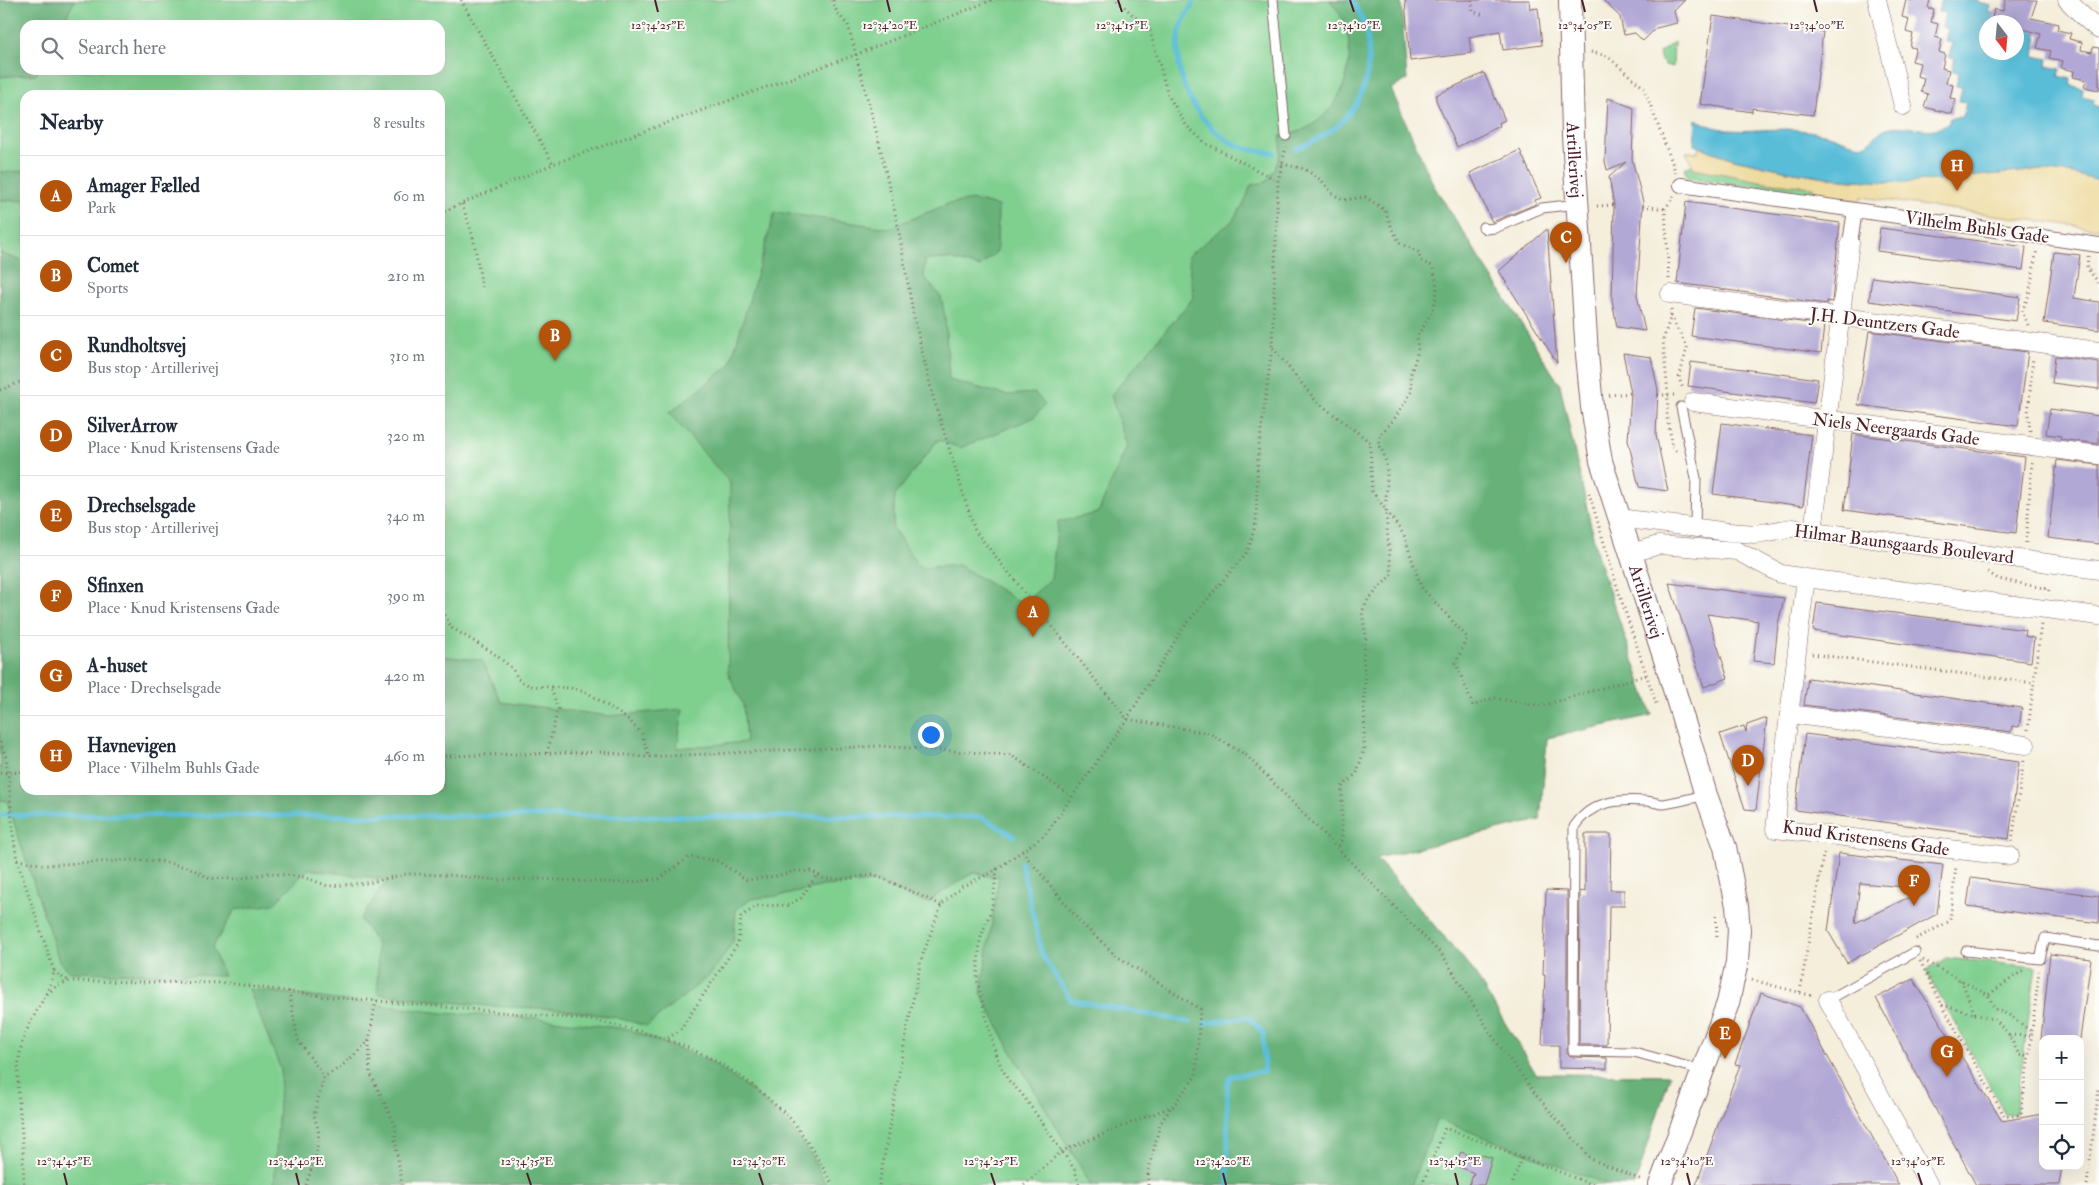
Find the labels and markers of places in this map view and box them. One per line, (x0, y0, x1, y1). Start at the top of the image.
pin: H (1941, 150, 1973, 191)
pin: C (1550, 222, 1582, 263)
pin: B (539, 320, 571, 361)
pin: A (1017, 596, 1049, 637)
pin: D (1732, 745, 1764, 786)
pin: F (1898, 865, 1930, 906)
pin: E (1709, 1018, 1741, 1059)
pin: G (1931, 1036, 1963, 1077)

